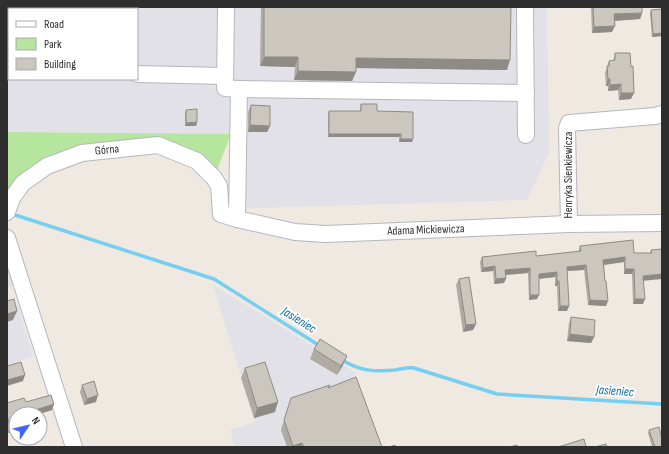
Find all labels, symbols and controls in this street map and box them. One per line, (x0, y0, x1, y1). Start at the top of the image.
legend (8, 8, 138, 80)
text: Road (44, 17, 64, 32)
text: Park (44, 37, 62, 52)
text: Building (44, 57, 76, 72)
street label: Henryka Sienkiewicza (561, 131, 576, 218)
street label: Górna (94, 141, 120, 159)
street label: Adama Mickiewicza (386, 221, 465, 239)
water label: Jasieniec (278, 303, 320, 337)
water label: Jasieniec (595, 382, 635, 400)
north arrow (8, 406, 48, 446)
text: N (29, 414, 43, 427)

